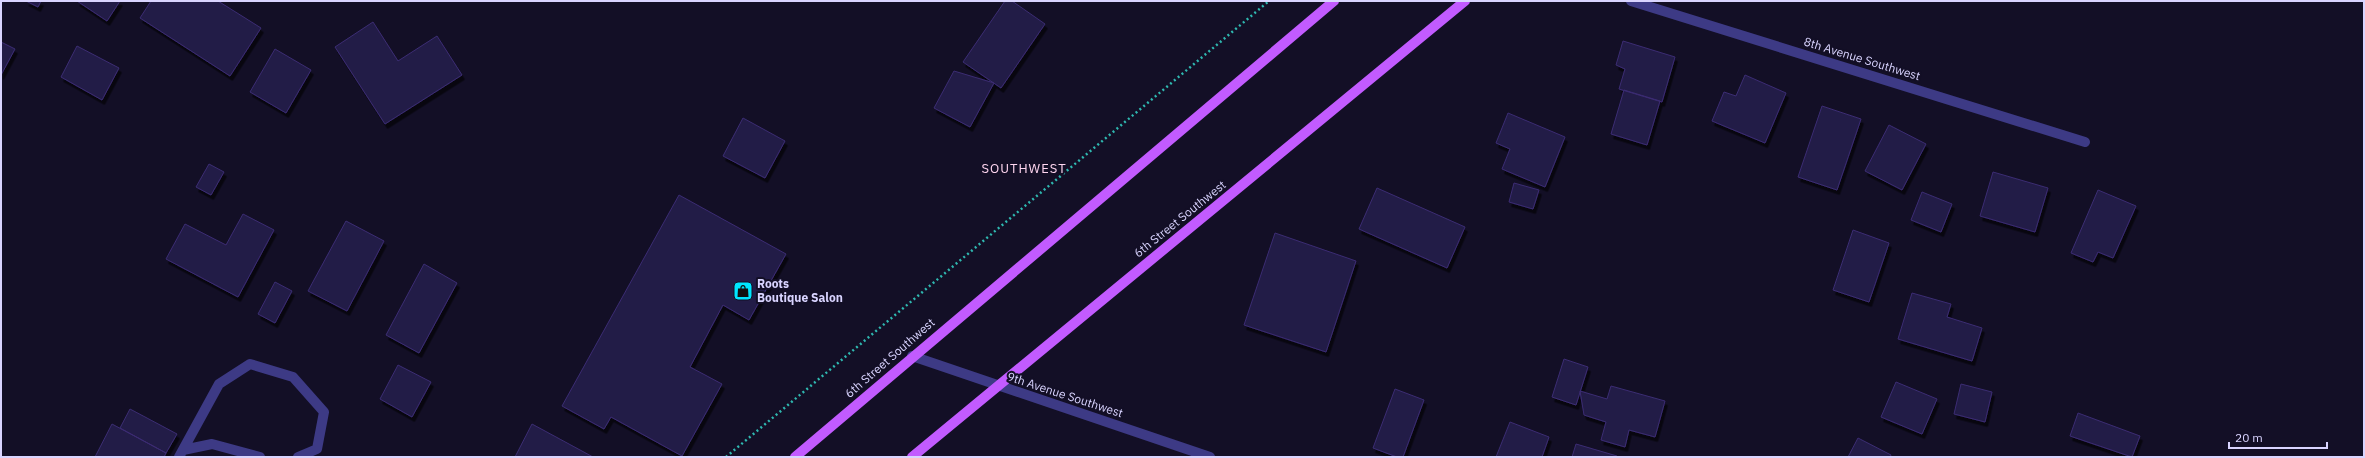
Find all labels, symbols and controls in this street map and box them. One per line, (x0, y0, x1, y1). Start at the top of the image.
street label: 8th Avenue Southwest (1802, 34, 1922, 83)
district label: SOUTHWEST (981, 160, 1067, 177)
street label: 6th Street Southwest (1131, 177, 1229, 260)
place label: Roots Boutique Salon (757, 276, 843, 305)
shop icon: Roots Boutique Salon (732, 280, 754, 302)
street label: 6th Street Southwest (842, 315, 938, 401)
street label: 9th Avenue Southwest (1005, 369, 1125, 420)
scale bar (2229, 424, 2327, 450)
text: 20 m (2235, 430, 2263, 445)

